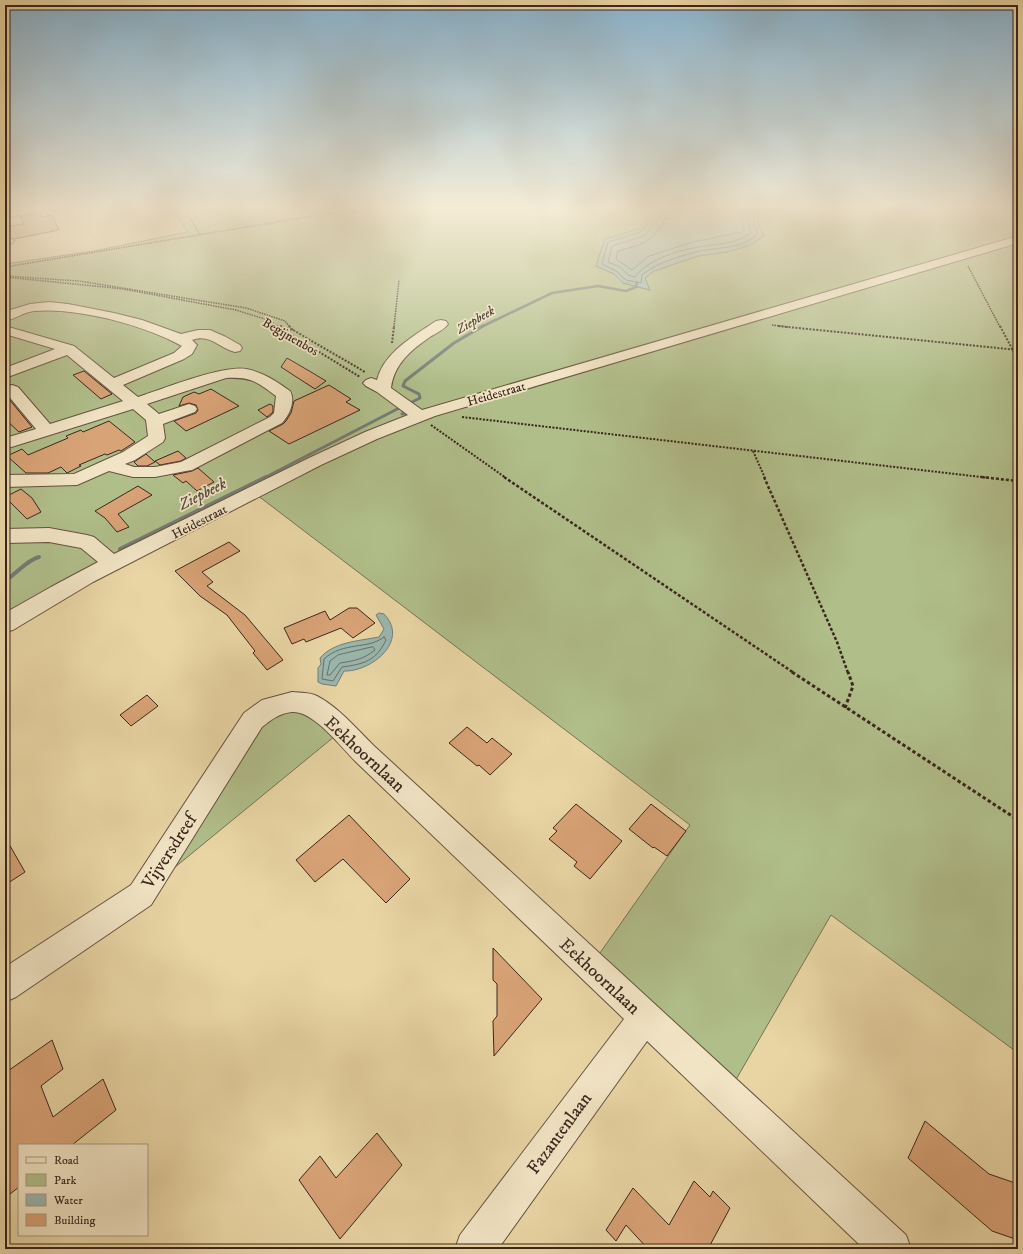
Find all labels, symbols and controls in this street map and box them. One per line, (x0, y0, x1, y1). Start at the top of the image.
water label: Ziepbeek (453, 302, 498, 338)
street label: Begijnenbos (259, 314, 321, 360)
street label: Heidestraat (465, 378, 527, 410)
water label: Ziepbeek (174, 473, 230, 515)
street label: Heidestraat (169, 501, 230, 543)
street label: Eekhoornlaan (319, 712, 410, 798)
street label: Vijversdreef (137, 807, 204, 894)
street label: Eekhoornlaan (554, 934, 645, 1020)
street label: Fazantenlaan (523, 1088, 597, 1179)
legend (18, 1144, 148, 1236)
text: Road (54, 1153, 79, 1168)
text: Park (54, 1173, 76, 1188)
text: Water (53, 1193, 83, 1208)
text: Building (54, 1213, 95, 1228)

